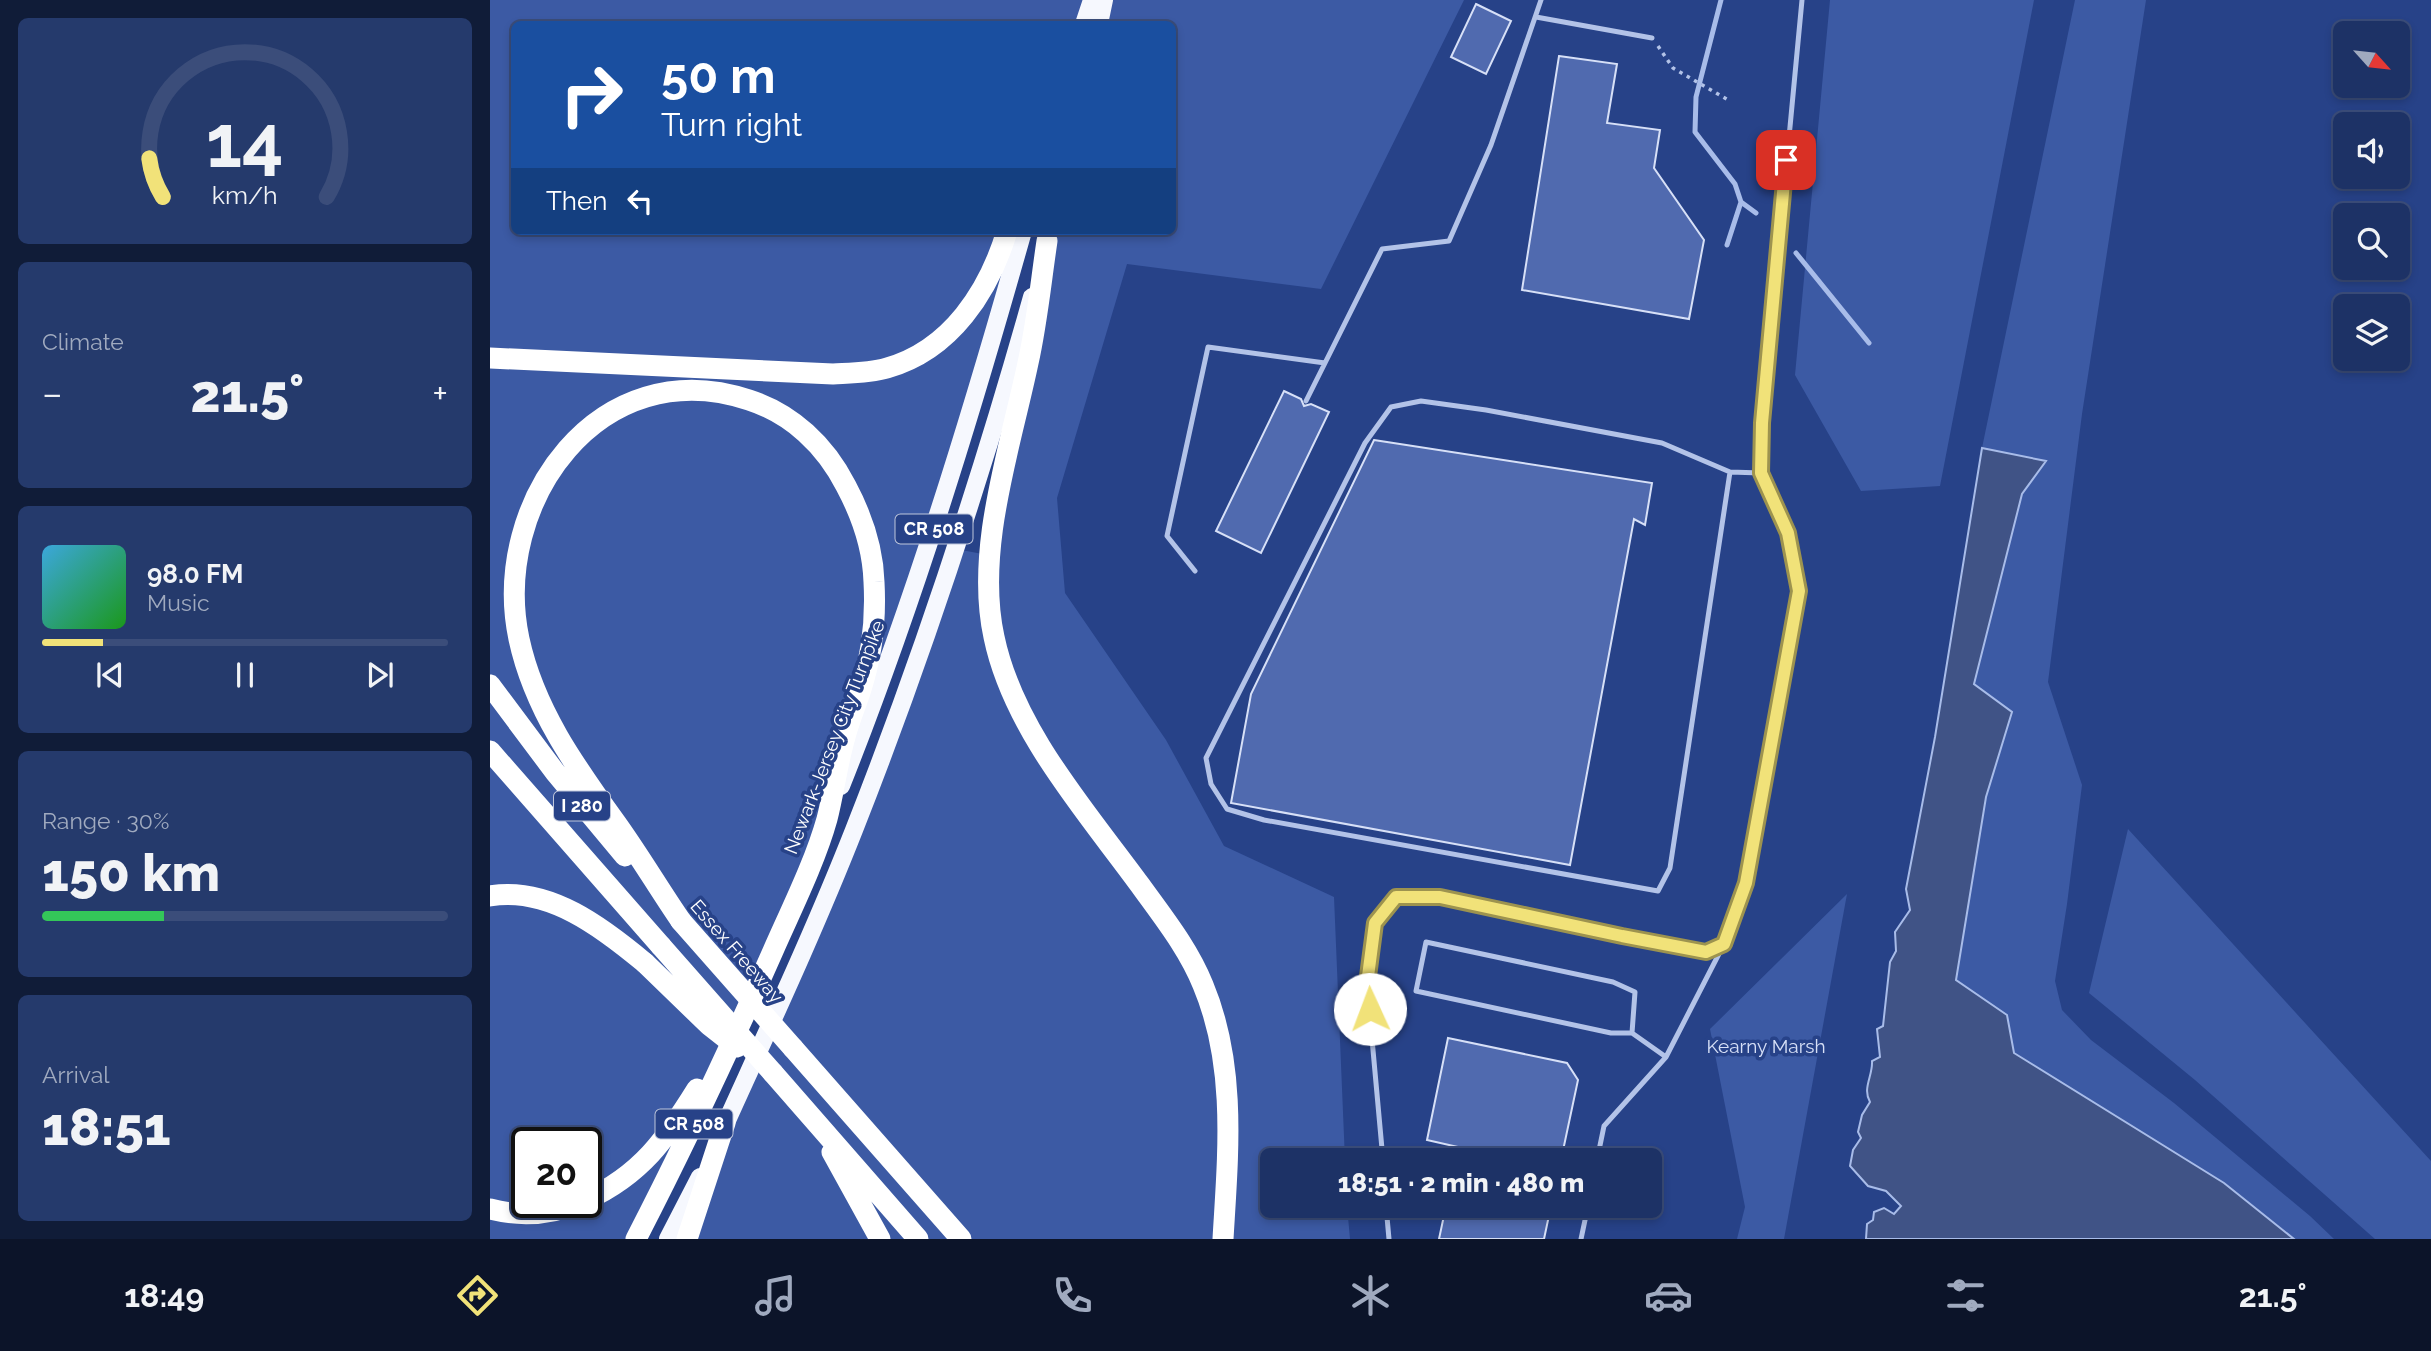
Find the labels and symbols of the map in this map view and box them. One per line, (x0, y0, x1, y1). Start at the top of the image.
north arrow (2333, 21, 2410, 98)
pin (1756, 130, 1816, 190)
road number: CR 508 (896, 514, 972, 544)
street label: Newark-Jersey City Turnpike (779, 617, 889, 857)
road number: I 280 (554, 792, 610, 820)
street label: Essex Freeway (686, 895, 788, 1007)
position arrow (1333, 972, 1407, 1046)
park label: Kearny Marsh (1706, 1035, 1826, 1057)
road number: CR 508 (656, 1110, 732, 1139)
speed limit sign: 20 (511, 1127, 602, 1218)

